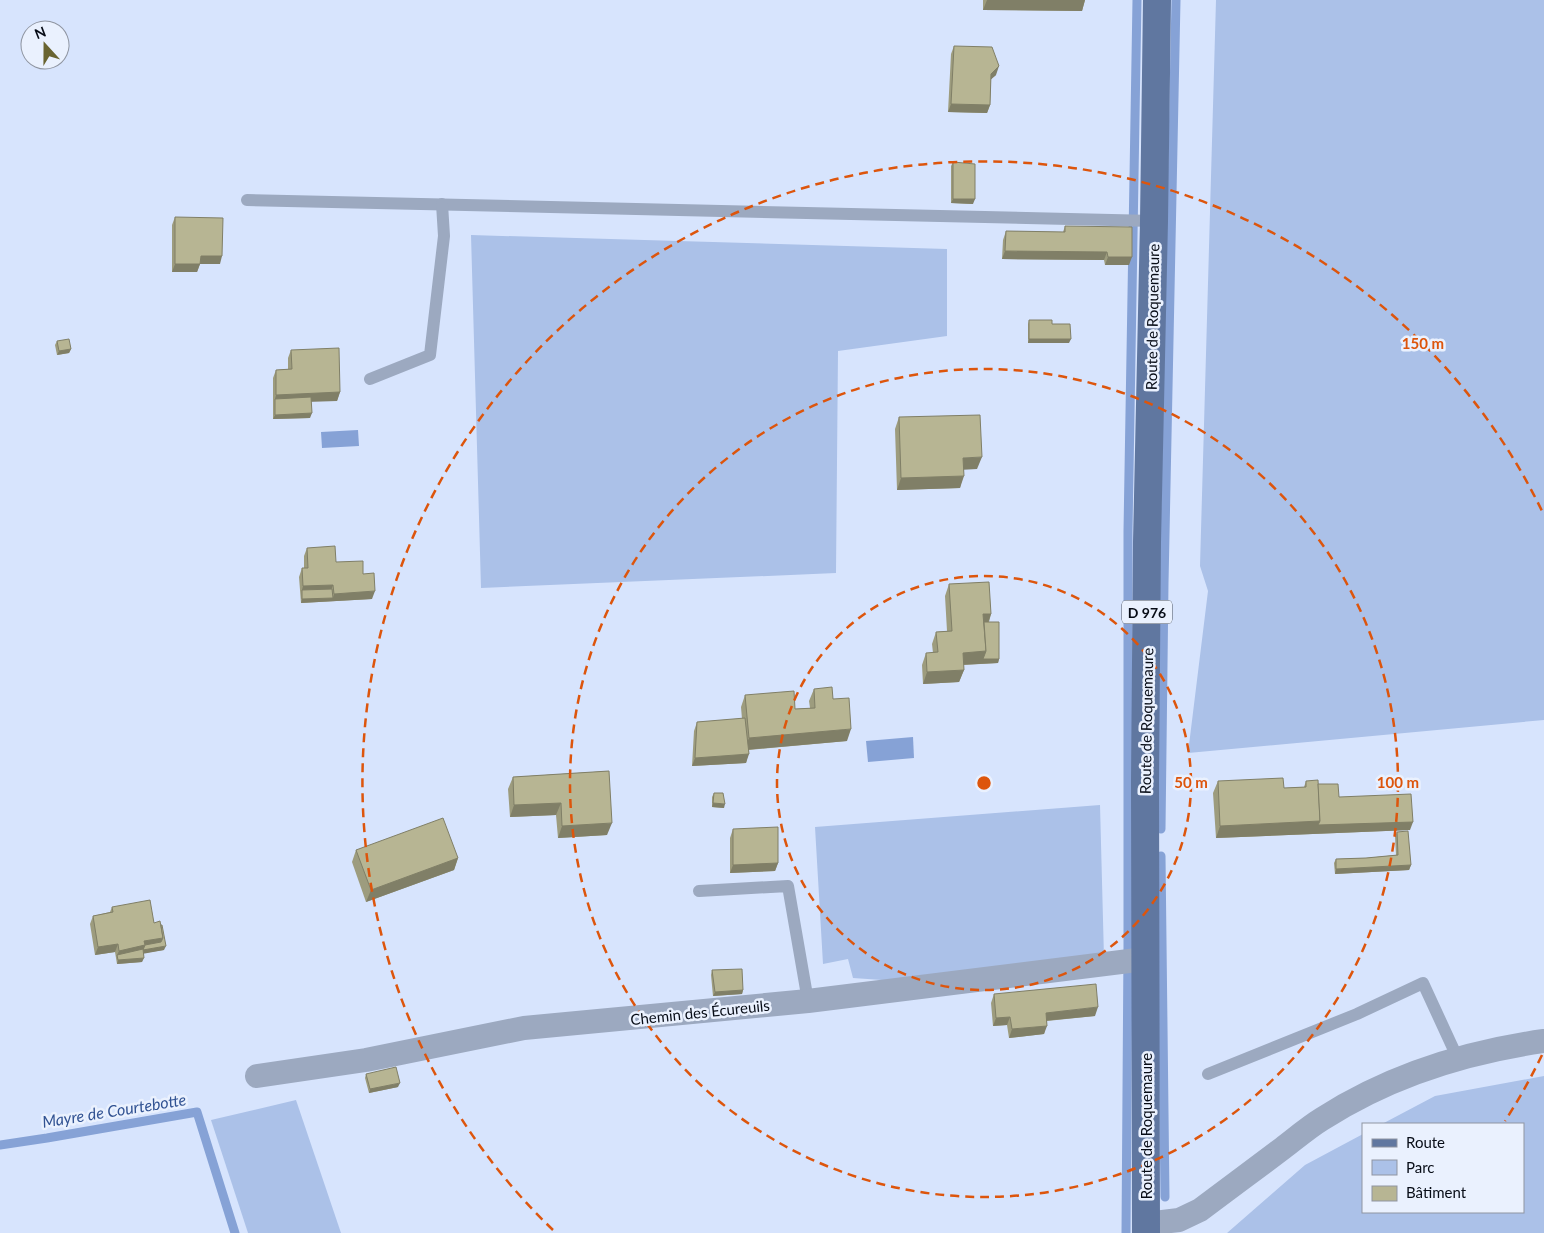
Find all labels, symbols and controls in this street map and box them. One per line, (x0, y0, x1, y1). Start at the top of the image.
north arrow (20, 20, 70, 70)
text: N (32, 23, 48, 42)
street label: Route de Roquemaure (1142, 244, 1162, 390)
text: 150 m (1402, 334, 1444, 352)
road number: D 976 (1122, 600, 1172, 624)
street label: Route de Roquemaure (1136, 648, 1156, 794)
text: 50 m (1174, 773, 1208, 791)
text: 100 m (1377, 773, 1419, 791)
centre of rings (975, 774, 993, 792)
street label: Chemin des Écureuils (629, 996, 771, 1028)
street label: Route de Roquemaure (1137, 1053, 1155, 1199)
water label: Mayre de Courtebotte (41, 1089, 188, 1131)
legend (1362, 1123, 1524, 1213)
text: Route (1406, 1133, 1445, 1151)
text: Parc (1406, 1158, 1435, 1176)
text: Bâtiment (1406, 1183, 1467, 1201)

